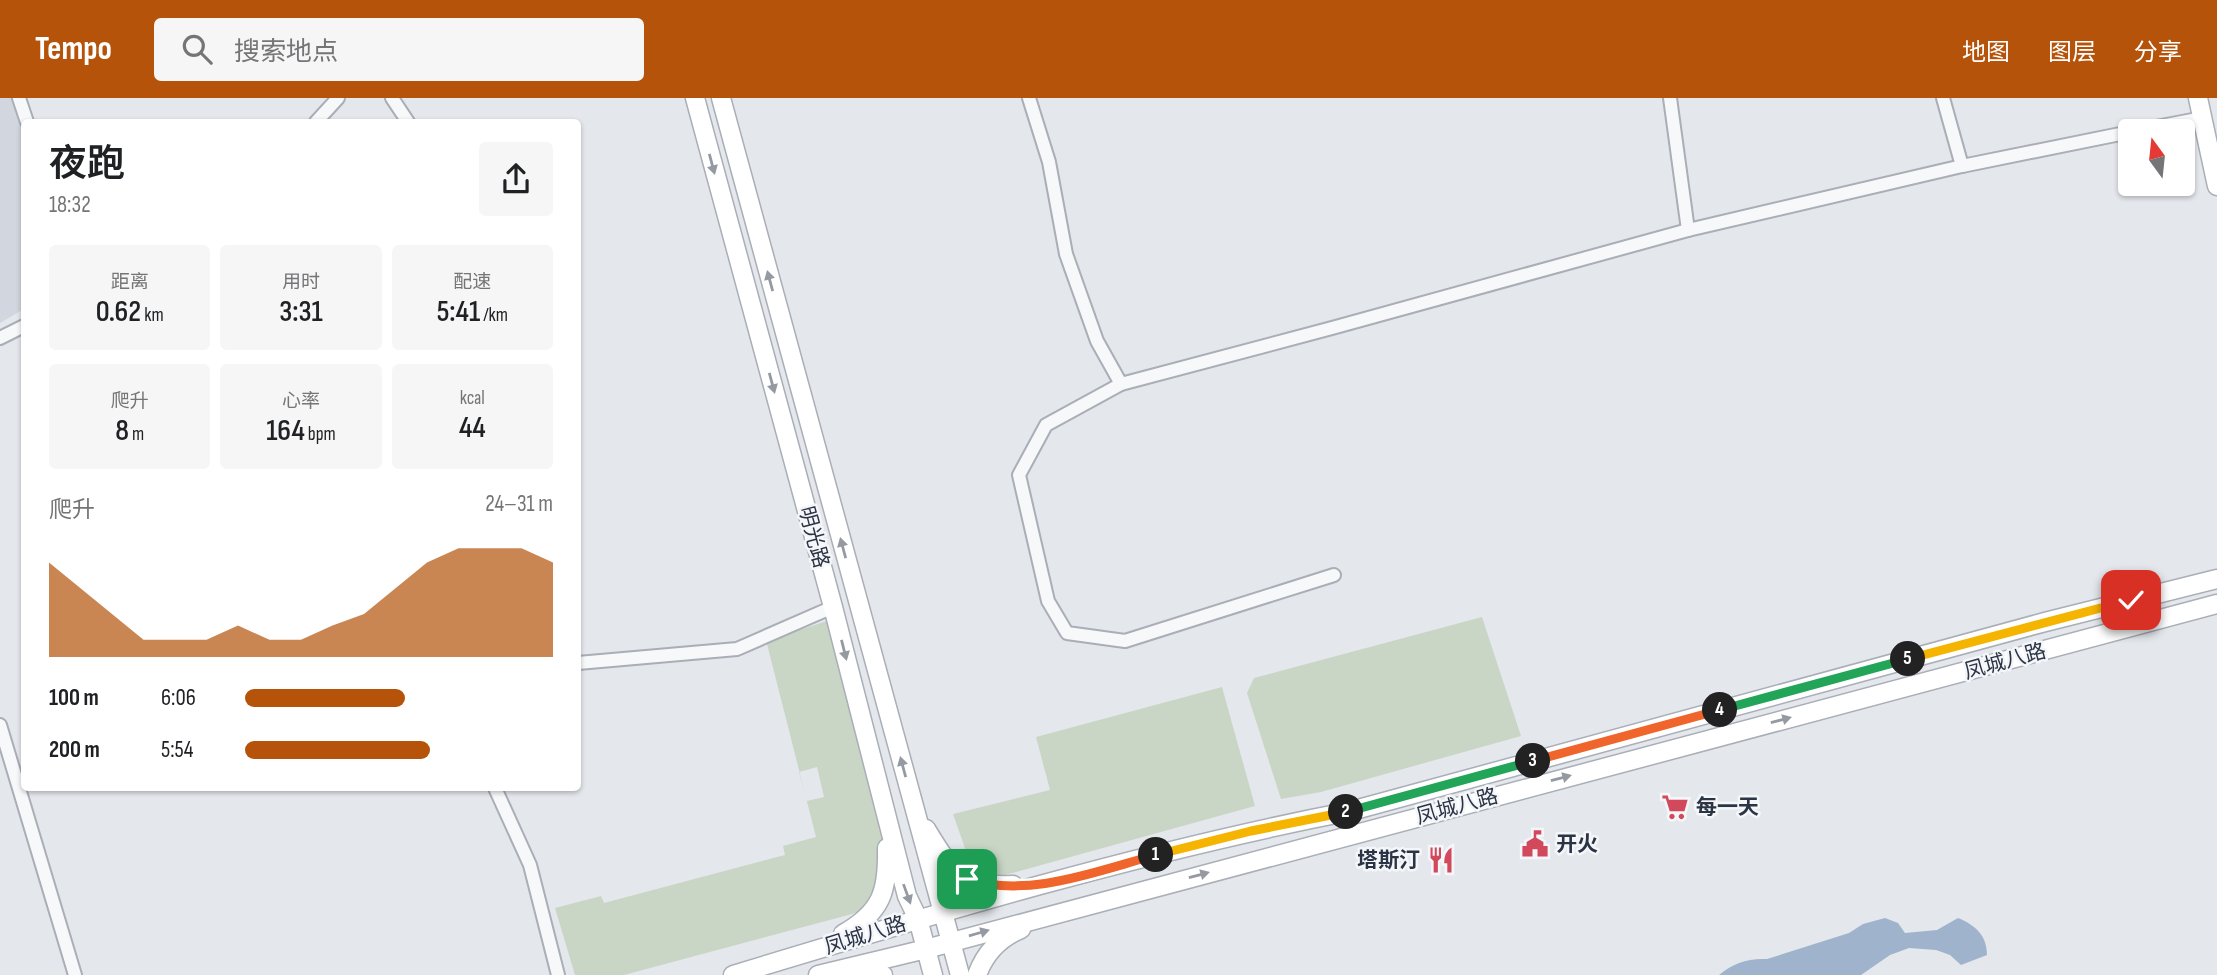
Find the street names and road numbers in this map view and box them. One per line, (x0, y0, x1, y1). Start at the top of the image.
street label: 明光路 (793, 503, 834, 571)
street label: 凤城八路 (1961, 639, 2049, 684)
street label: 凤城八路 (1413, 784, 1501, 829)
street label: 凤城八路 (821, 911, 909, 960)

